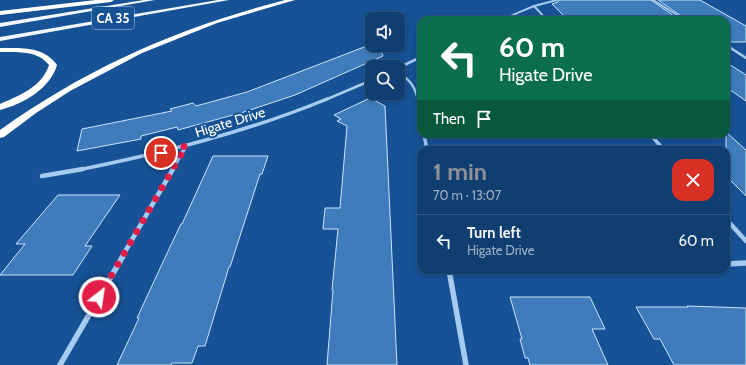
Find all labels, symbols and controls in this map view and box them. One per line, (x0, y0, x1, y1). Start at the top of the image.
road number: CA 35 (92, 7, 134, 29)
map controls (365, 12, 405, 100)
button: sound (365, 12, 405, 52)
text: 60 m (499, 30, 565, 64)
icon: left (433, 32, 485, 84)
button: search (365, 60, 405, 100)
text: Higate Drive (499, 64, 592, 86)
street label: Higate Drive (193, 103, 267, 141)
icon: arrive (473, 108, 495, 130)
text: Then (433, 110, 465, 128)
pin (144, 136, 178, 170)
icon: arrive (150, 142, 172, 164)
text: 1 min (433, 157, 487, 186)
button: close (672, 159, 714, 201)
text: 70 m · 13:07 (433, 187, 501, 203)
text: Turn left (467, 224, 521, 242)
icon: left (433, 230, 455, 252)
text: 60 m (678, 232, 714, 250)
text: Higate Drive (467, 242, 534, 258)
position arrow (78, 276, 120, 318)

